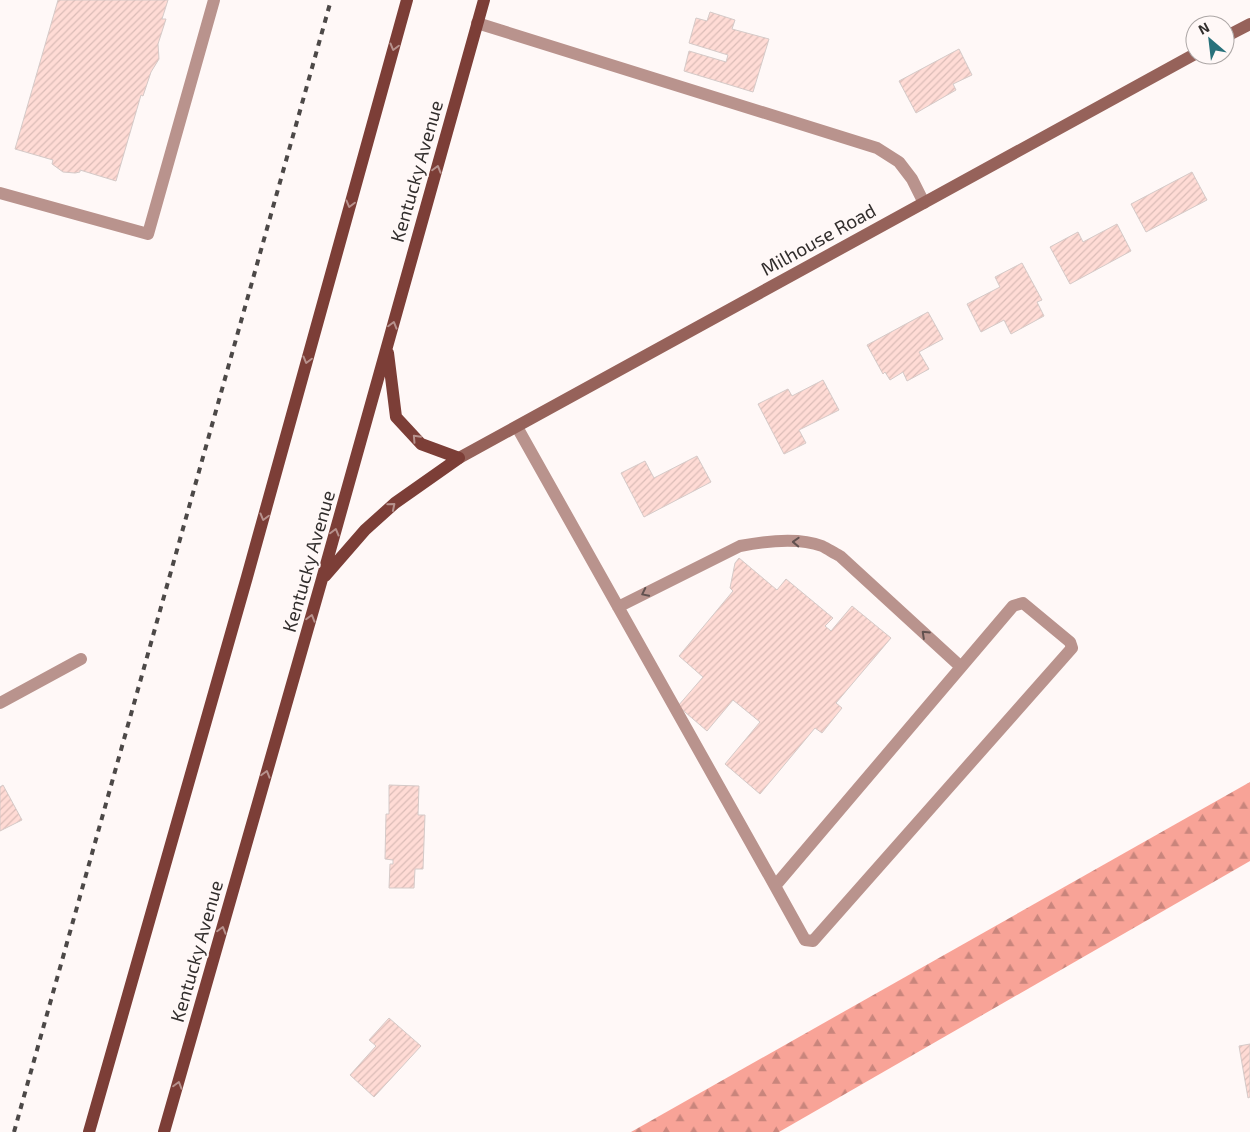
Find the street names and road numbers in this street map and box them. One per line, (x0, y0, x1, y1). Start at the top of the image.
street label: Kentucky Avenue (385, 97, 447, 245)
street label: Milhouse Road (757, 198, 879, 280)
street label: Kentucky Avenue (277, 487, 339, 635)
street label: Kentucky Avenue (165, 877, 227, 1025)

